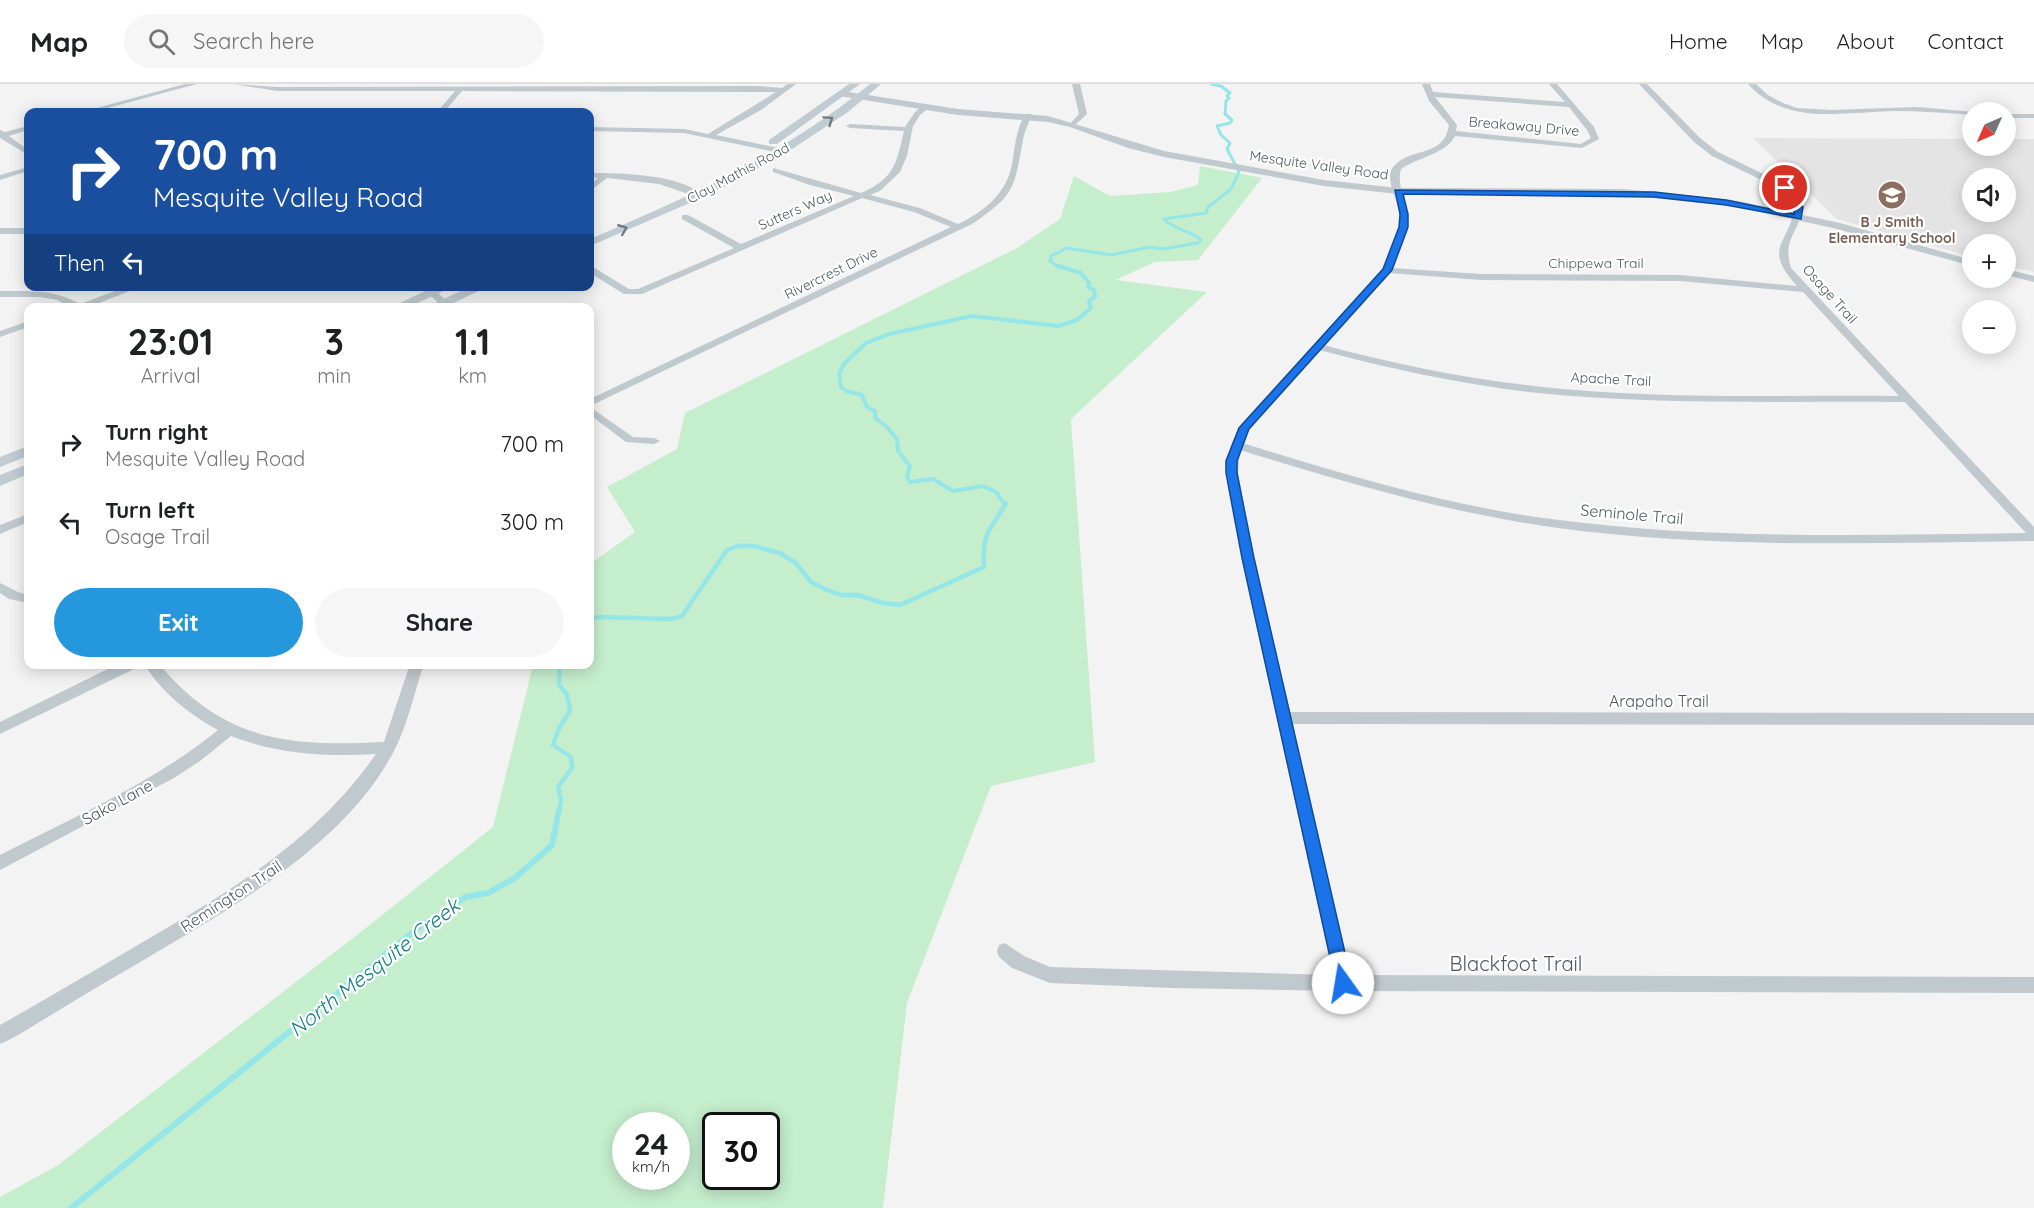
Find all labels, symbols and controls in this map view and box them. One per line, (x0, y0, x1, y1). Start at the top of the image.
search box (124, 14, 544, 68)
text: Map (30, 24, 88, 59)
icon: search (145, 25, 178, 58)
text: Search here (193, 27, 315, 55)
text: Home (1669, 28, 1728, 54)
text: Map (1761, 28, 1804, 54)
text: About (1837, 28, 1895, 54)
text: Contact (1928, 28, 2004, 54)
north arrow (1962, 102, 2016, 156)
map controls (1962, 102, 2016, 354)
street label: Breakaway Drive (1468, 112, 1580, 140)
one-way arrow (823, 116, 834, 127)
text: 700 m (153, 128, 278, 181)
icon: right (54, 132, 132, 210)
street label: Clay Mathis Road (684, 138, 792, 208)
street label: Mesquite Valley Road (1248, 146, 1390, 184)
pin (1759, 162, 1810, 213)
button: sound (1962, 168, 2016, 222)
icon: arrive (1768, 171, 1801, 204)
school or university icon: B J Smith Elementary School (1876, 179, 1908, 211)
text: Mesquite Valley Road (153, 180, 423, 214)
street label: Sutters Way (755, 186, 835, 234)
place label: B J Smith Elementary School (1828, 213, 1956, 247)
one-way arrow (617, 224, 628, 236)
button: + (1962, 234, 2016, 288)
street label: Rivercrest Drive (781, 243, 881, 303)
icon: left (117, 246, 150, 279)
text: Then (54, 249, 105, 277)
street label: Chippewa Trail (1548, 254, 1644, 272)
street label: Osage Trail (1799, 261, 1861, 327)
button: − (1962, 300, 2016, 354)
text: 23:01 (128, 319, 214, 364)
text: 3 (325, 319, 344, 364)
text: 1.1 (455, 319, 490, 364)
text: Arrival (141, 363, 201, 388)
text: min (317, 363, 351, 388)
text: km (458, 363, 487, 388)
street label: Apache Trail (1570, 368, 1652, 390)
text: Turn right (105, 418, 209, 446)
icon: right (54, 428, 87, 461)
text: 700 m (500, 430, 564, 458)
text: Mesquite Valley Road (105, 446, 305, 471)
text: Turn left (105, 496, 195, 524)
street label: Seminole Trail (1580, 500, 1684, 528)
icon: left (54, 506, 87, 539)
text: 300 m (500, 508, 564, 536)
text: Osage Trail (105, 524, 210, 549)
button: Exit (54, 588, 303, 657)
button: Share (315, 588, 564, 657)
street label: Arapaho Trail (1609, 691, 1709, 711)
street label: Sako Lane (78, 775, 156, 829)
street label: Remington Trail (176, 856, 286, 936)
water label: North Mesquite Creek (283, 891, 466, 1042)
position arrow (1311, 951, 1375, 1015)
street label: Blackfoot Trail (1450, 951, 1582, 976)
speed limit sign: 30 (702, 1112, 780, 1190)
text: 24 (634, 1125, 668, 1163)
text: km/h (632, 1157, 670, 1176)

